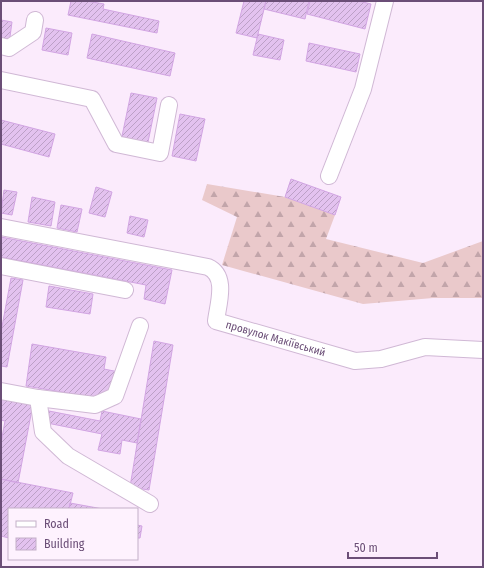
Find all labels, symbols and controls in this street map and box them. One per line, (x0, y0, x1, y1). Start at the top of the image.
street label: провулок Макіївський (224, 318, 327, 359)
legend (8, 508, 138, 560)
text: Road (44, 517, 69, 531)
scale bar (348, 534, 437, 560)
text: Building (44, 537, 85, 551)
text: 50 m (354, 541, 378, 555)

